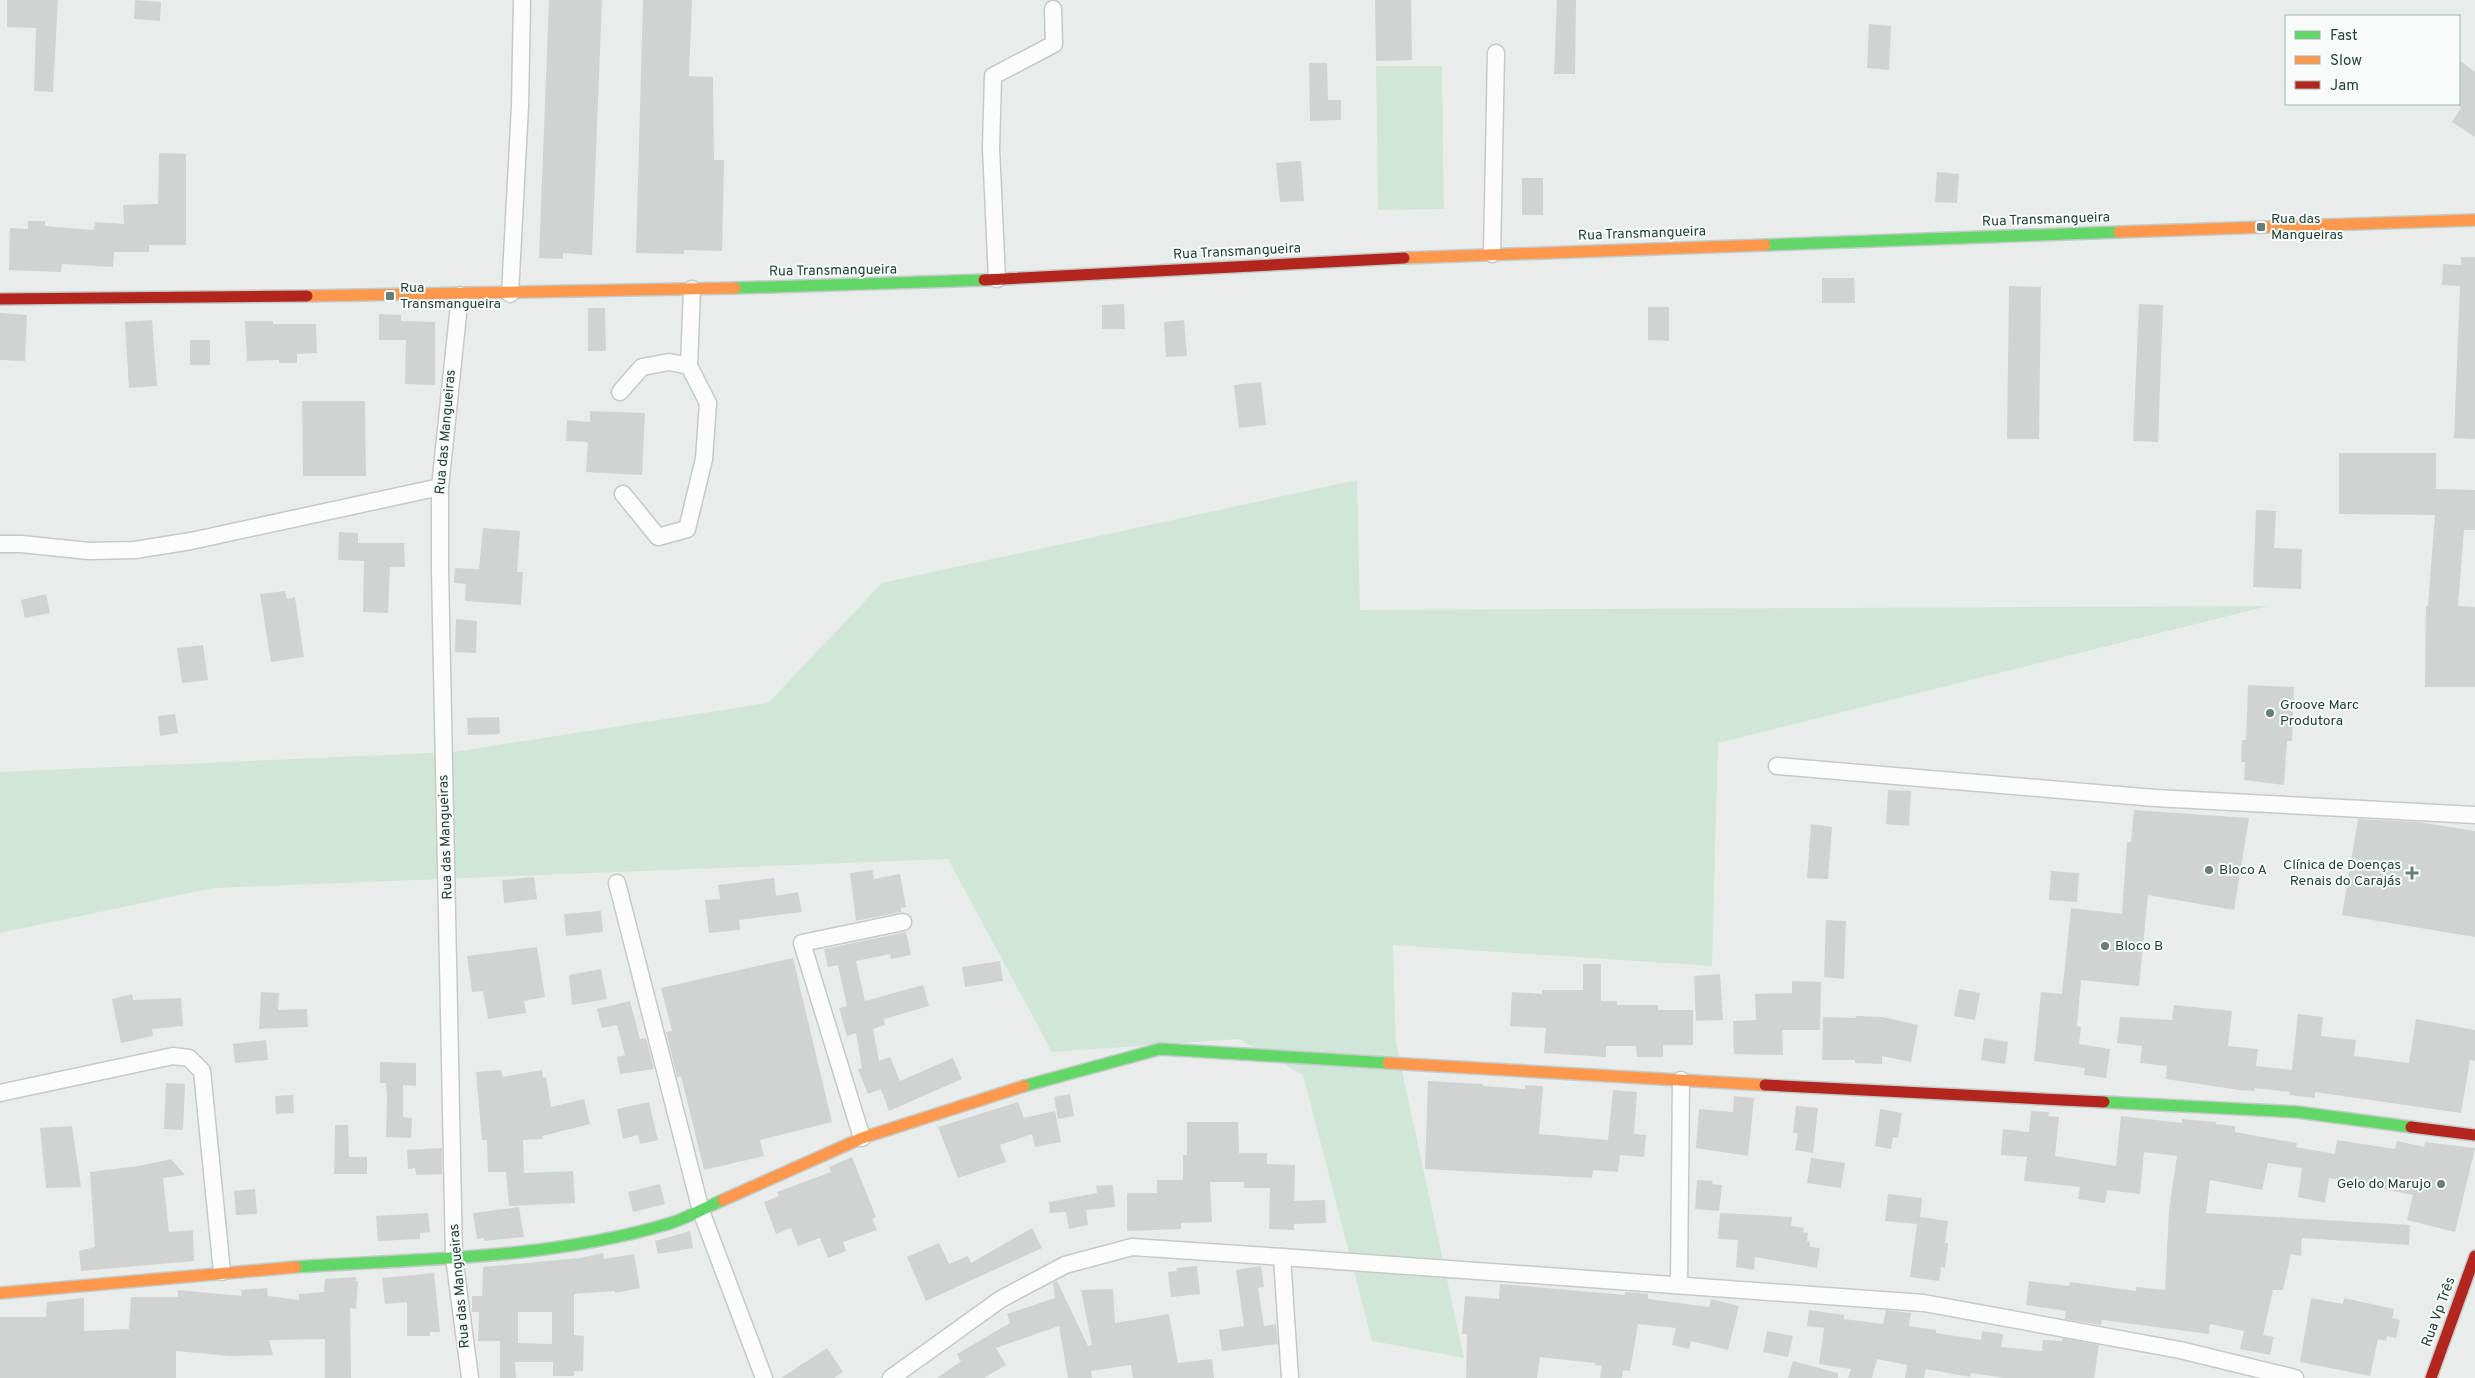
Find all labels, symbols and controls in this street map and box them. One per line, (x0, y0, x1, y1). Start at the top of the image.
legend (2285, 15, 2460, 105)
text: Fast (2330, 27, 2358, 46)
text: Slow (2330, 52, 2362, 71)
text: Jam (2330, 77, 2359, 96)
street label: Rua Transmangueira (1982, 209, 2110, 231)
place label: Rua das Mangueiras (2271, 211, 2343, 244)
marker: Rua das Mangueiras (2255, 221, 2267, 233)
street label: Rua Transmangueira (1578, 223, 1706, 245)
street label: Rua Transmangueira (1173, 240, 1301, 264)
street label: Rua Transmangueira (769, 261, 897, 281)
place label: Rua Transmangueira (400, 280, 501, 313)
marker: Rua Transmangueira (384, 290, 396, 302)
street label: Rua das Mangueiras (432, 369, 460, 495)
place label: Groove Marc Produtora (2280, 697, 2359, 730)
marker: Groove Marc Produtora (2264, 707, 2276, 719)
street label: Rua das Mangueiras (435, 774, 457, 900)
place label: Clínica de Doenças Renais do Carajás (2283, 857, 2401, 890)
place label: Bloco A (2219, 862, 2267, 879)
marker: Bloco A (2203, 864, 2215, 876)
marker: Clínica de Doenças Renais do Carajás (2405, 866, 2419, 880)
place label: Bloco B (2115, 938, 2163, 955)
marker: Bloco B (2099, 940, 2111, 952)
place label: Gelo do Marujo (2337, 1176, 2431, 1193)
marker: Gelo do Marujo (2435, 1178, 2447, 1190)
street label: Rua das Mangueiras (446, 1223, 474, 1349)
street label: Rua Vp Três (2419, 1275, 2459, 1349)

